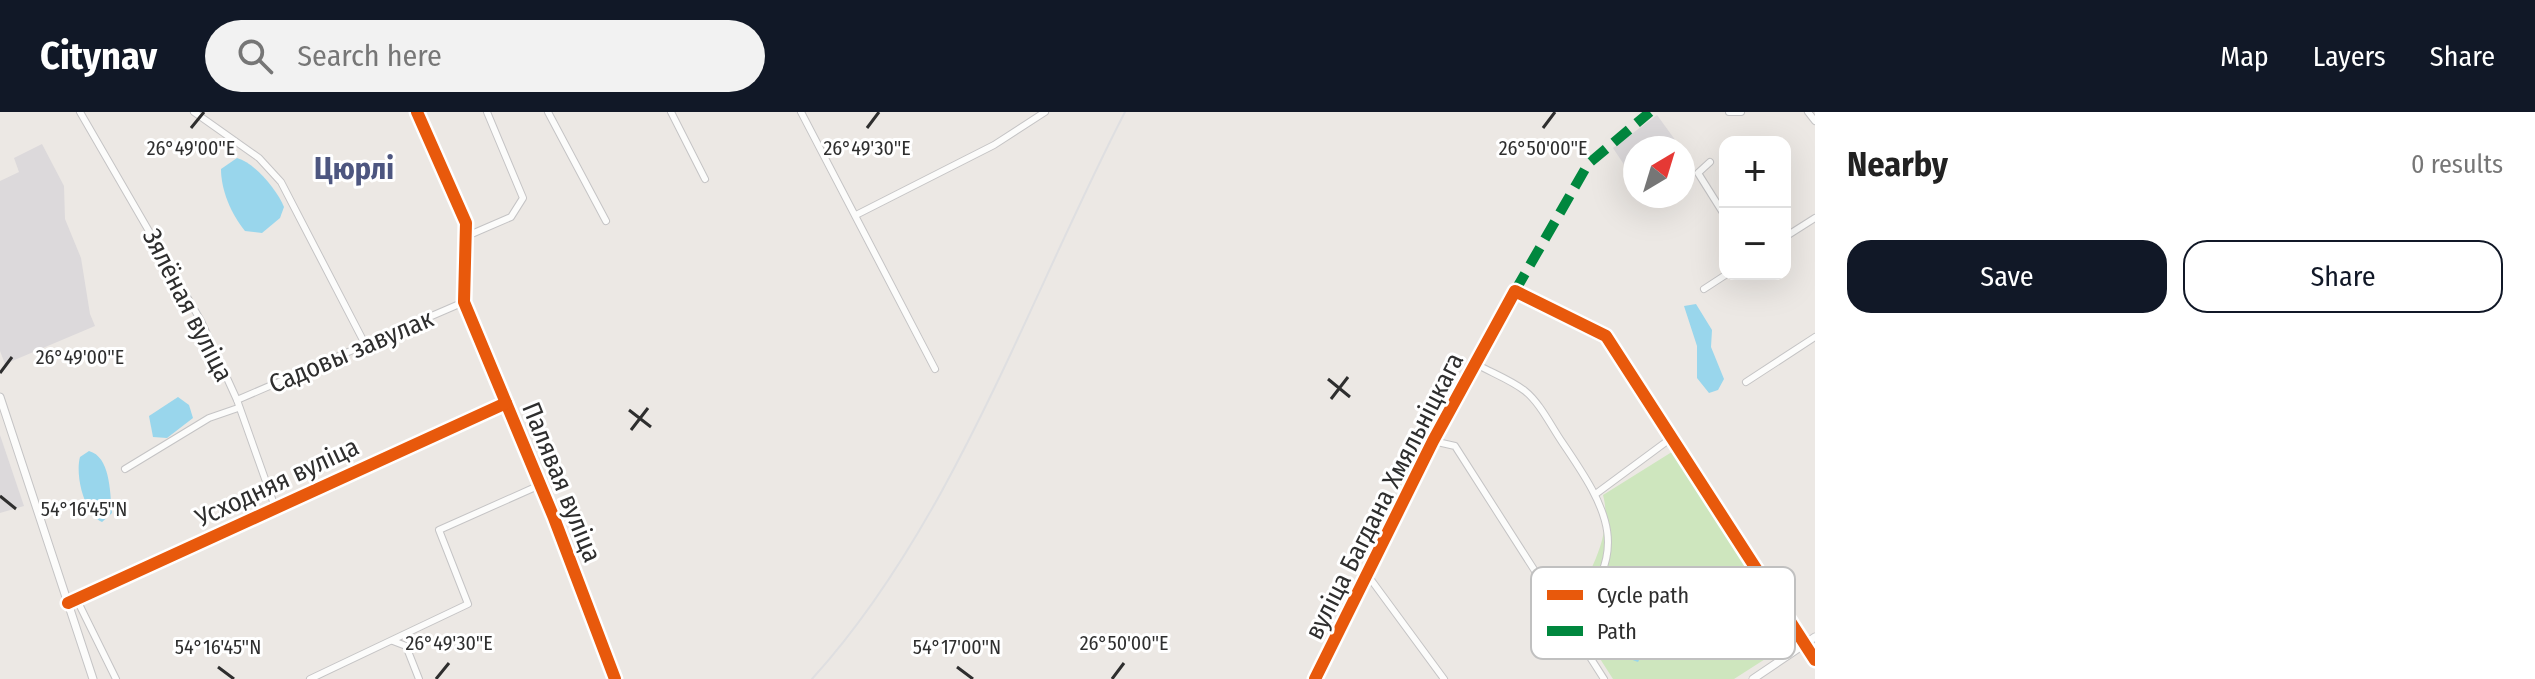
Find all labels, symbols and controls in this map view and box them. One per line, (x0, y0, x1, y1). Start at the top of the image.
search box (205, 20, 765, 92)
text: Citynav (40, 33, 157, 79)
icon: search (233, 34, 277, 78)
text: Search here (297, 38, 442, 74)
text: Map (2220, 40, 2269, 73)
text: Layers (2313, 40, 2386, 73)
text: Share (2430, 40, 2495, 73)
text: 26°49'00"E (147, 136, 235, 160)
text: 26°49'30"E (823, 136, 911, 160)
text: 26°50'00"E (1499, 136, 1587, 160)
north arrow (1623, 136, 1695, 208)
map controls (1719, 136, 1791, 280)
button: + (1719, 136, 1791, 208)
text: Nearby (1847, 144, 1948, 185)
text: 0 results (2411, 149, 2503, 180)
district label: Цюрлі (314, 151, 394, 187)
button: − (1719, 208, 1791, 280)
street label: Зялёная вуліца (136, 224, 239, 387)
button: Save (1847, 240, 2167, 313)
button: Share (2183, 240, 2503, 313)
street label: Садовы завулак (264, 303, 438, 400)
text: 26°49'00"E (36, 345, 124, 369)
street label: вуліца Багдана Хмяльніцкага (1299, 348, 1470, 645)
street label: Палявая вуліца (515, 398, 608, 567)
street label: Усходняя вуліца (190, 431, 364, 534)
text: 54°16'45"N (41, 497, 127, 521)
legend (1531, 567, 1795, 659)
text: Cycle path (1597, 582, 1689, 609)
text: Path (1597, 618, 1637, 645)
text: 26°49'30"E (405, 631, 493, 655)
text: 26°50'00"E (1080, 631, 1168, 655)
text: 54°16'45"N (175, 635, 261, 659)
text: 54°17'00"N (913, 635, 1001, 659)

